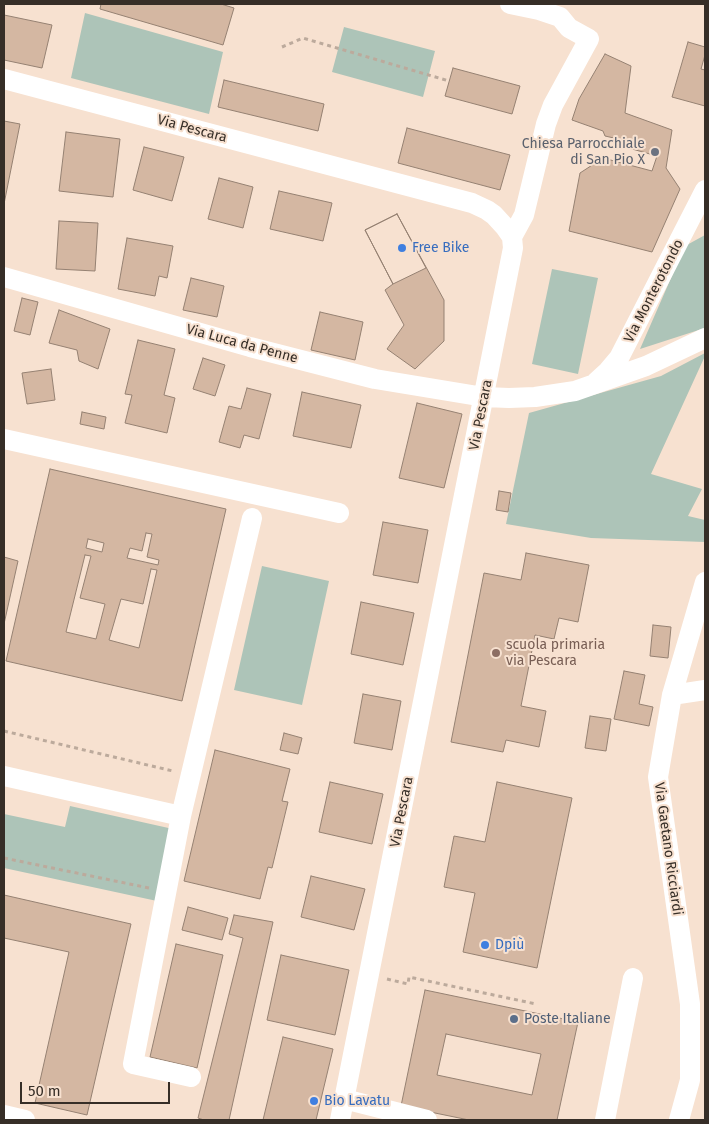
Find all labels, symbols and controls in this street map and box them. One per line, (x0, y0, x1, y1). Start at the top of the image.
street label: Via Pescara (155, 112, 229, 146)
place label: Chiesa Parrocchiale di San Pio X (522, 136, 645, 168)
marker: Chiesa Parrocchiale di San Pio X (649, 146, 661, 158)
street label: Via Monterotondo (621, 237, 687, 345)
place label: Free Bike (412, 240, 469, 256)
marker: Free Bike (396, 242, 408, 254)
street label: Via Luca da Penne (184, 321, 300, 367)
street label: Via Pescara (466, 378, 496, 452)
place label: scuola primaria via Pescara (506, 637, 605, 670)
marker: scuola primaria via Pescara (490, 647, 502, 659)
street label: Via Pescara (387, 775, 417, 849)
street label: Via Gaetano Ricciardi (650, 781, 686, 917)
place label: Dpiù (495, 937, 524, 953)
marker: Dpiù (479, 939, 491, 951)
place label: Poste Italiane (524, 1011, 611, 1027)
marker: Poste Italiane (508, 1013, 520, 1025)
scale bar (22, 1072, 172, 1104)
text: 50 m (28, 1082, 61, 1100)
place label: Bio Lavatu (324, 1093, 390, 1109)
marker: Bio Lavatu (308, 1095, 320, 1107)

